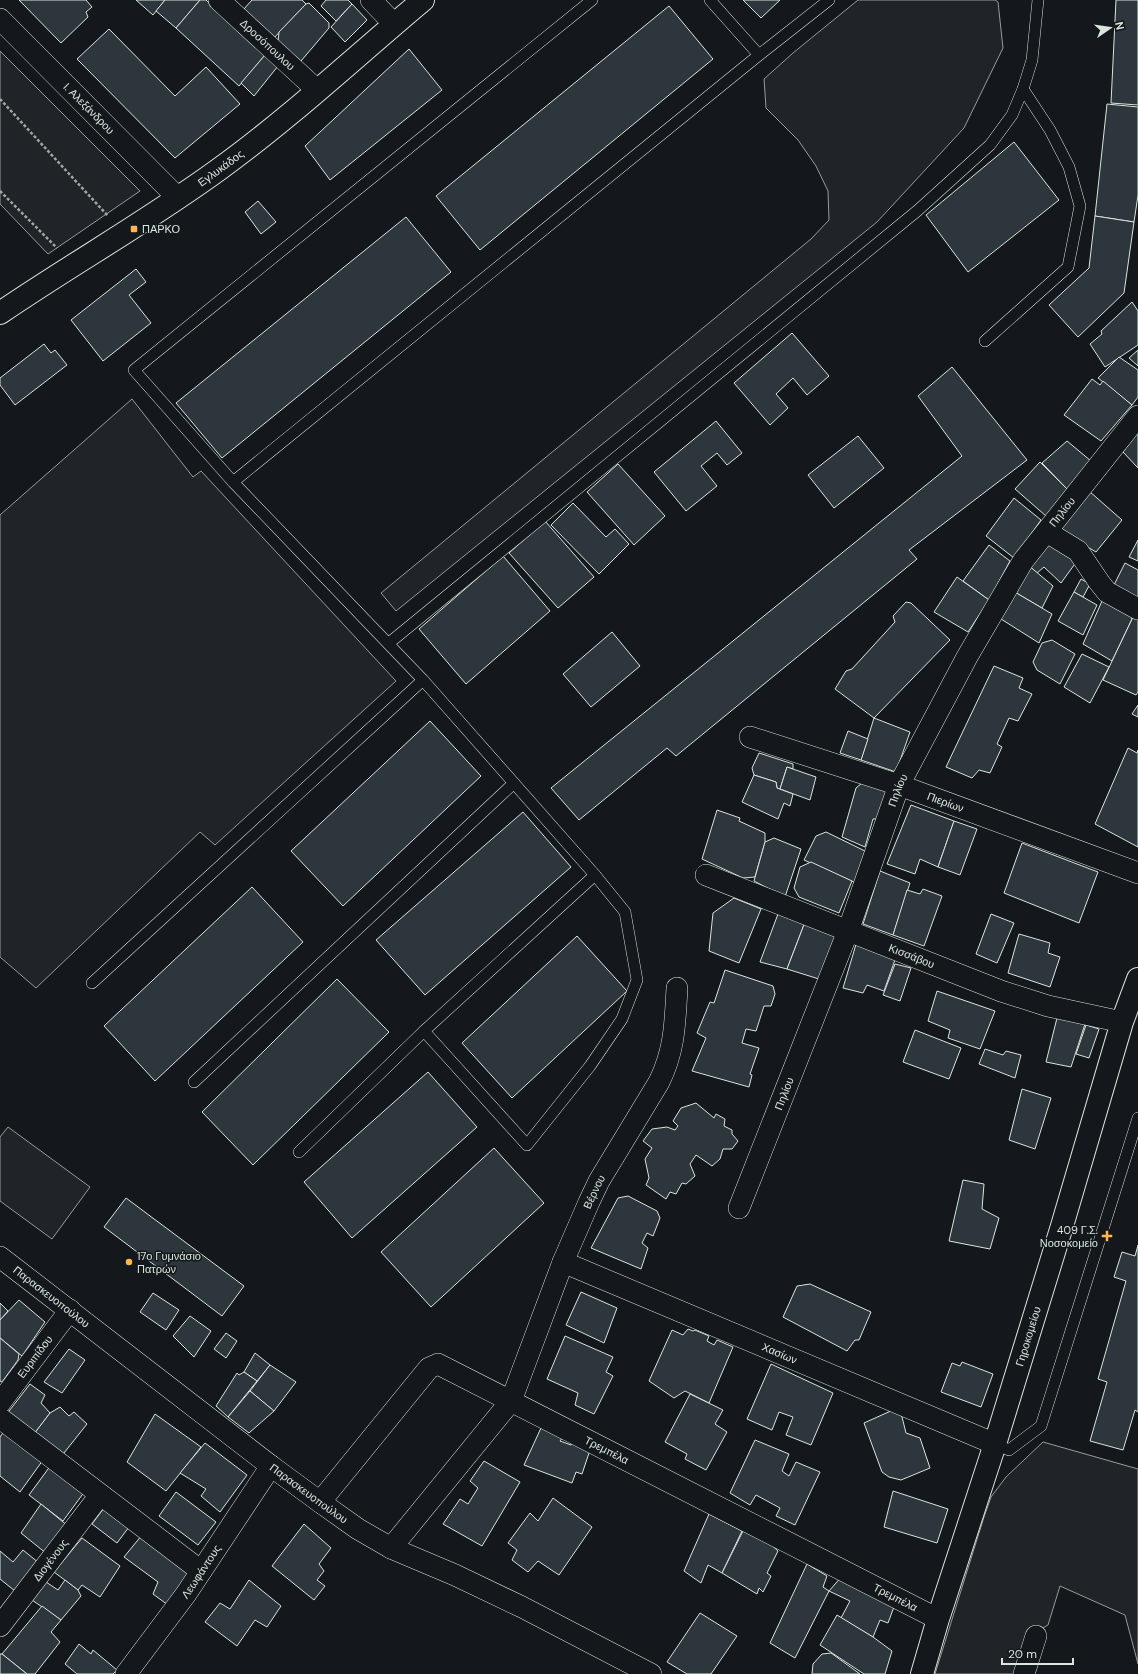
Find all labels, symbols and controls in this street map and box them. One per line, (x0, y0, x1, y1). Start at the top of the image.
north arrow (1090, 8, 1130, 48)
street label: Δροσόπουλου (237, 16, 298, 73)
text: N (1112, 20, 1127, 31)
street label: Ι. Αλεξάνδρου (60, 80, 117, 137)
street label: Εγλυκάδος (195, 147, 246, 189)
place label: ΠΑΡΚΟ (142, 222, 181, 236)
marker: ΠΑΡΚΟ (129, 224, 139, 234)
street label: Πηλίου (1046, 494, 1078, 530)
street label: Πηλίου (885, 771, 911, 808)
street label: Πιερίων (925, 789, 966, 815)
street label: Κισσάβου (887, 941, 937, 971)
street label: Πηλίου (771, 1075, 797, 1112)
street label: Βέρνου (580, 1172, 608, 1211)
place label: 409 Γ.Σ. Νοσοκομείο (1040, 1223, 1098, 1250)
marker: 409 Γ.Σ. Νοσοκομείο (1101, 1230, 1113, 1242)
place label: 17ο Γυμνάσιο Πατρών (137, 1249, 201, 1276)
marker: 17ο Γυμνάσιο Πατρών (124, 1257, 134, 1267)
street label: Παρασκευοπούλου (10, 1263, 93, 1331)
street label: Γηροκομείου (1012, 1305, 1044, 1368)
street label: Ευριπίδου (14, 1333, 55, 1381)
street label: Χασίων (760, 1340, 800, 1367)
street label: Τρεμπέλα (582, 1433, 632, 1467)
street label: Παρασκευοπούλου (267, 1461, 351, 1527)
street label: Διογένους (30, 1536, 71, 1584)
street label: Λεωφάντους (178, 1542, 224, 1601)
street label: Τρεμπέλα (871, 1580, 920, 1615)
scale bar (1002, 1640, 1073, 1666)
text: 20 m (1008, 1646, 1037, 1662)

